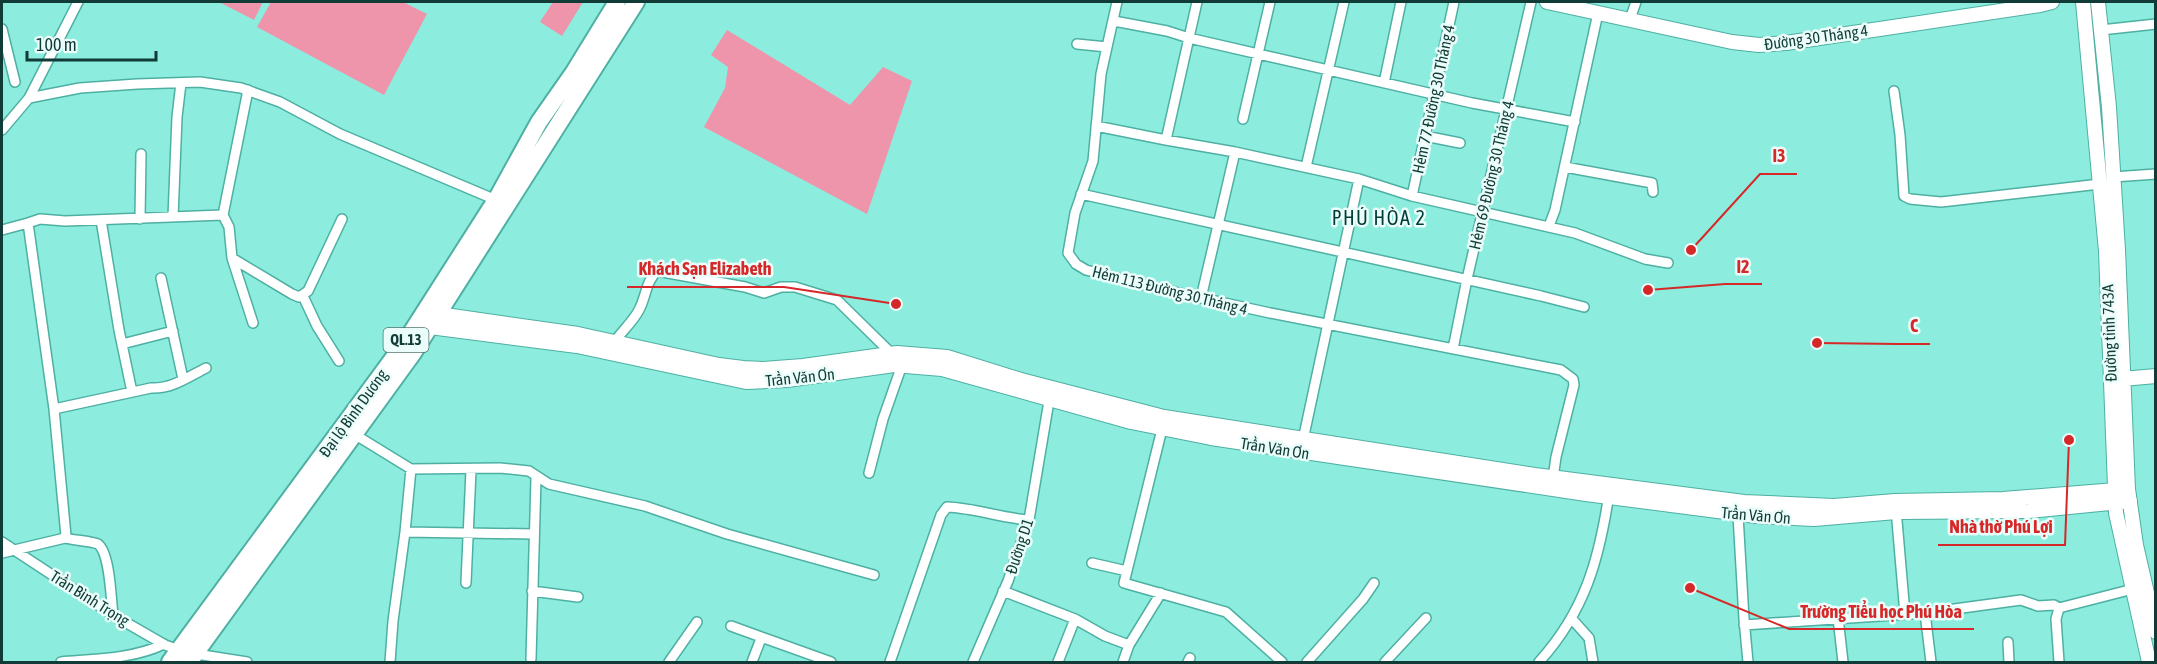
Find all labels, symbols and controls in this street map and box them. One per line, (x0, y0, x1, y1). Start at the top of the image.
street label: Đường 30 Tháng 4 (1763, 21, 1869, 54)
street label: Hẻm 77 Đường 30 Tháng 4 (1408, 23, 1459, 175)
scale bar (27, 24, 156, 62)
text: 100 m (36, 34, 77, 55)
street label: Hẻm 69 Đường 30 Tháng 4 (1465, 99, 1518, 251)
callout: I3 (1760, 138, 1797, 174)
text: I3 (1772, 145, 1786, 166)
district label: PHÚ HÒA 2 (1332, 206, 1426, 229)
callout: I2 (1725, 248, 1762, 284)
callout: Khách Sạn Elizabeth (627, 251, 784, 287)
text: I2 (1736, 256, 1750, 277)
text: Khách Sạn Elizabeth (639, 258, 772, 279)
street label: Hẻm 113 Đường 30 Tháng 4 (1090, 262, 1250, 319)
street label: Đường tỉnh 743A (2098, 284, 2121, 382)
callout: C (1898, 308, 1930, 344)
text: C (1910, 315, 1918, 336)
road number: QL.13 (384, 328, 428, 352)
street label: Trần Văn Ơn (764, 363, 836, 390)
street label: Đại lộ Bình Dương (315, 366, 392, 461)
street label: Trần Văn Ơn (1239, 433, 1311, 462)
street label: Trần Văn Ơn (1720, 502, 1792, 527)
callout: Nhà thờ Phú Lợi (1938, 509, 2065, 545)
street label: Đường D1 (1002, 516, 1037, 576)
text: Nhà thờ Phú Lợi (1949, 516, 2053, 537)
street label: Trần Bình Trọng (47, 566, 133, 630)
callout: Trường Tiểu học Phú Hòa (1789, 593, 1974, 629)
text: Trường Tiểu học Phú Hòa (1800, 600, 1962, 622)

